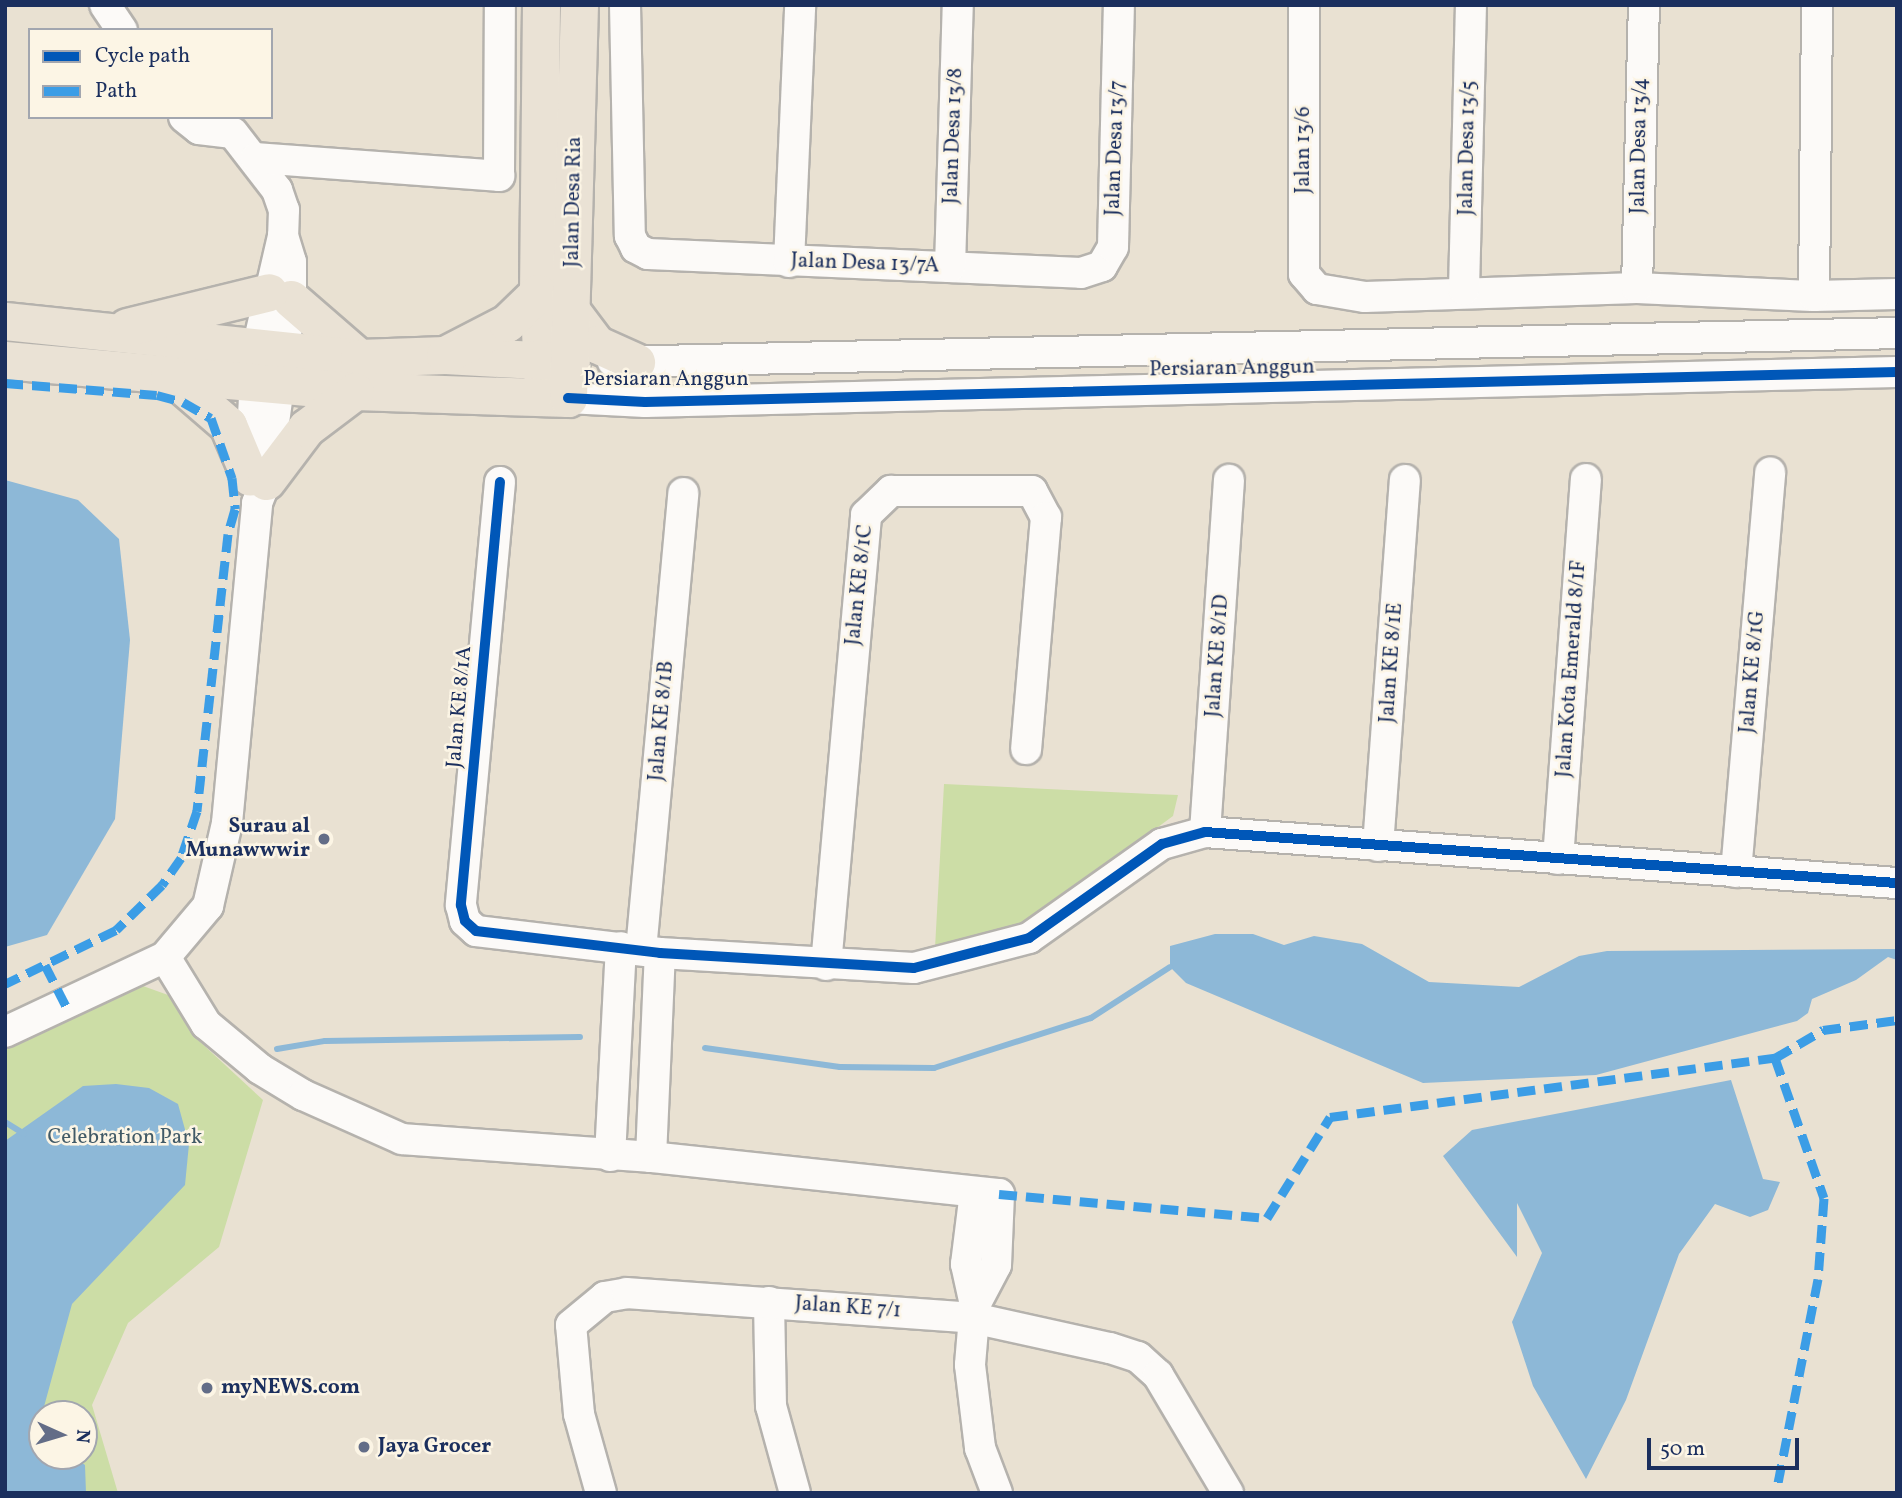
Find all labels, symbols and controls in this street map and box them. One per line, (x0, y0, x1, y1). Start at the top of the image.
legend (28, 28, 273, 119)
text: Cycle path (95, 42, 190, 71)
street label: Jalan Desa 13/8 (939, 67, 969, 205)
text: Path (95, 77, 137, 106)
street label: Jalan Desa 13/4 (1626, 78, 1654, 214)
street label: Jalan Desa 13/7 (1101, 80, 1131, 216)
street label: Jalan Desa 13/5 (1454, 80, 1482, 216)
street label: Jalan 13/6 (1291, 106, 1317, 194)
street label: Jalan Desa Ria (560, 136, 588, 268)
street label: Jalan Desa 13/7A (790, 249, 940, 279)
street label: Persiaran Anggun (1149, 355, 1315, 383)
street label: Persiaran Anggun (583, 367, 749, 393)
street label: Jalan KE 8/1C (841, 523, 879, 647)
street label: Jalan Kota Emerald 8/1F (1552, 559, 1592, 779)
street label: Jalan KE 8/1D (1201, 594, 1235, 718)
street label: Jalan KE 8/1E (1375, 602, 1409, 724)
street label: Jalan KE 8/1G (1735, 610, 1771, 734)
street label: Jalan KE 8/1A (442, 645, 478, 769)
street label: Jalan KE 8/1B (644, 660, 680, 782)
place label: Surau al Munawwwir (186, 814, 310, 864)
marker: Surau al Munawwwir (316, 831, 332, 847)
park label: Celebration Park (48, 1125, 202, 1151)
street label: Jalan KE 7/1 (794, 1292, 902, 1324)
place label: myNEWS.com (221, 1375, 360, 1401)
marker: myNEWS.com (199, 1380, 215, 1396)
north arrow (28, 1400, 98, 1470)
scale bar (1650, 1424, 1802, 1468)
text: N (69, 1429, 95, 1444)
place label: Jaya Grocer (378, 1434, 491, 1460)
text: 50 m (1660, 1435, 1705, 1464)
marker: Jaya Grocer (356, 1439, 372, 1455)

